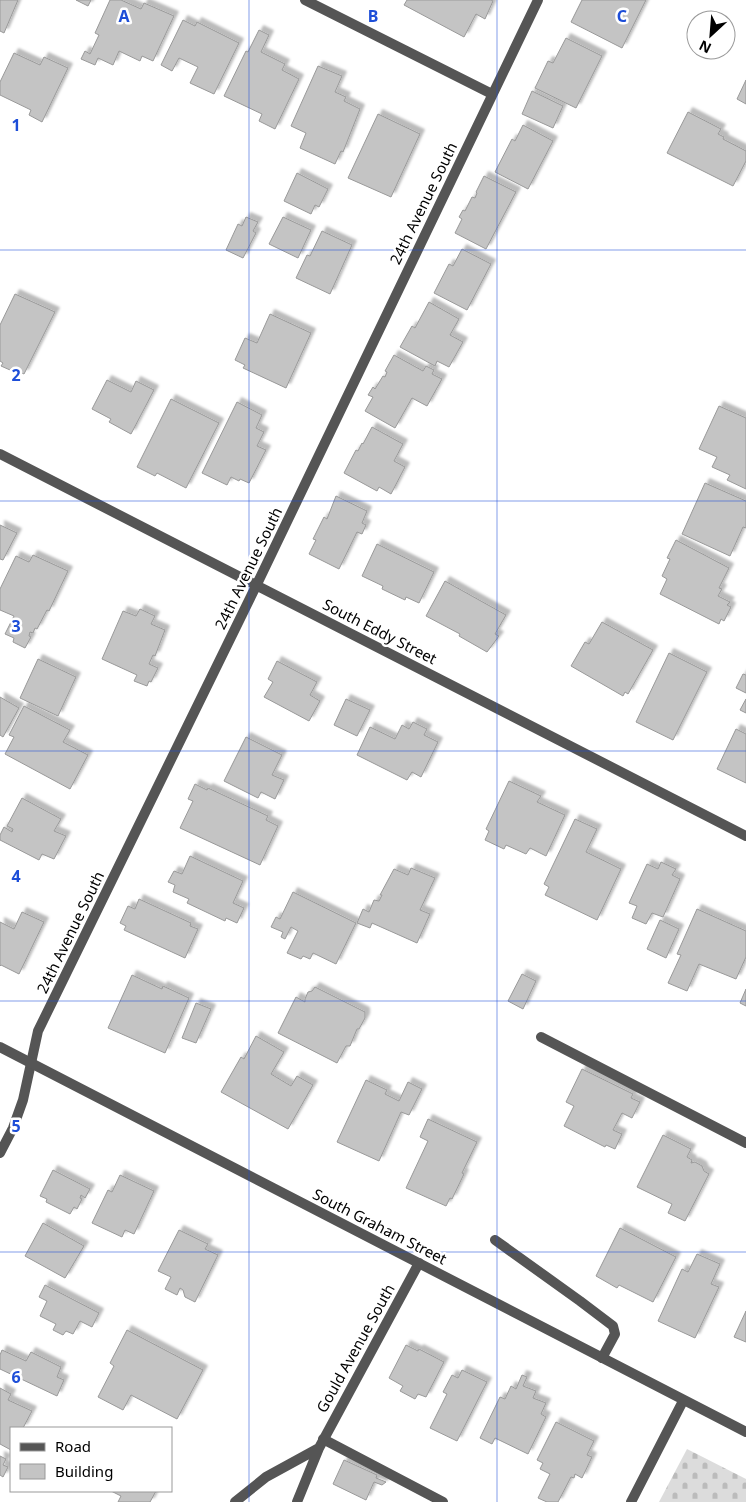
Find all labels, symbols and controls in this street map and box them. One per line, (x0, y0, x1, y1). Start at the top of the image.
text: A (118, 5, 130, 27)
text: B (368, 5, 378, 27)
text: C (617, 5, 627, 27)
north arrow (686, 10, 736, 60)
text: N (696, 36, 714, 58)
text: 1 (11, 114, 21, 136)
street label: 24th Avenue South (385, 139, 461, 267)
text: 2 (11, 364, 21, 386)
street label: 24th Avenue South (210, 504, 286, 632)
street label: South Eddy Street (320, 594, 441, 669)
text: 3 (11, 615, 21, 637)
text: 4 (11, 865, 21, 887)
street label: 24th Avenue South (32, 868, 108, 996)
text: 5 (11, 1115, 21, 1137)
street label: South Graham Street (310, 1184, 451, 1269)
street label: Gould Avenue South (311, 1280, 399, 1416)
text: 6 (11, 1366, 21, 1388)
legend (10, 1427, 172, 1492)
text: Road (55, 1436, 91, 1456)
text: Building (55, 1461, 113, 1481)

